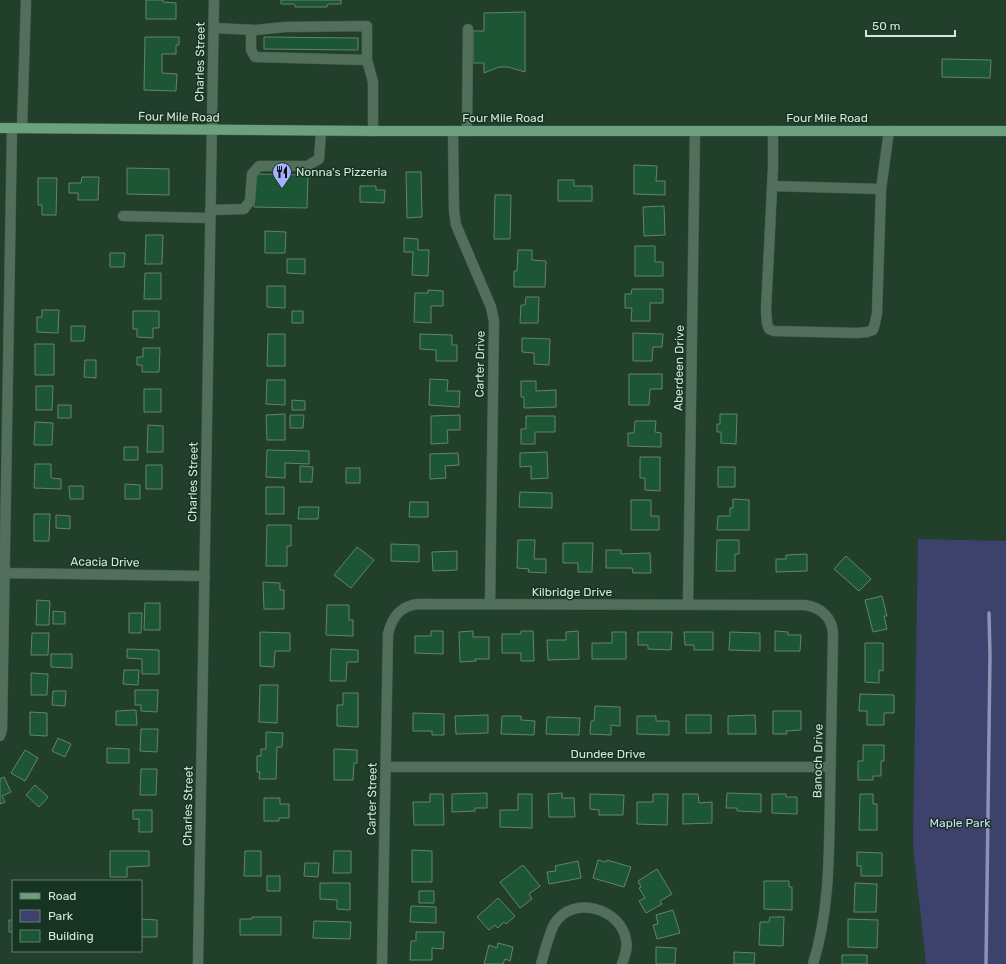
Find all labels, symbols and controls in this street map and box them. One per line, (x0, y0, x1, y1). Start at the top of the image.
scale bar (866, 12, 955, 38)
text: 50 m (872, 19, 900, 33)
street label: Charles Street (192, 22, 208, 102)
street label: Four Mile Road (138, 109, 220, 125)
street label: Four Mile Road (462, 111, 544, 125)
street label: Four Mile Road (786, 111, 868, 125)
restaurant icon: Nonna's Pizzeria (271, 161, 293, 189)
place label: Nonna's Pizzeria (296, 165, 387, 179)
street label: Aberdeen Drive (671, 325, 687, 411)
street label: Carter Drive (472, 330, 488, 397)
street label: Charles Street (185, 442, 201, 522)
street label: Acacia Drive (70, 554, 140, 570)
street label: Kilbridge Drive (532, 585, 613, 599)
street label: Banoch Drive (810, 723, 826, 798)
street label: Dundee Drive (570, 747, 646, 761)
street label: Carter Street (364, 762, 380, 835)
street label: Charles Street (180, 766, 196, 846)
park label: Maple Park (930, 816, 991, 830)
legend (12, 880, 142, 952)
text: Road (48, 889, 76, 903)
text: Park (48, 909, 74, 923)
text: Building (48, 929, 94, 943)

